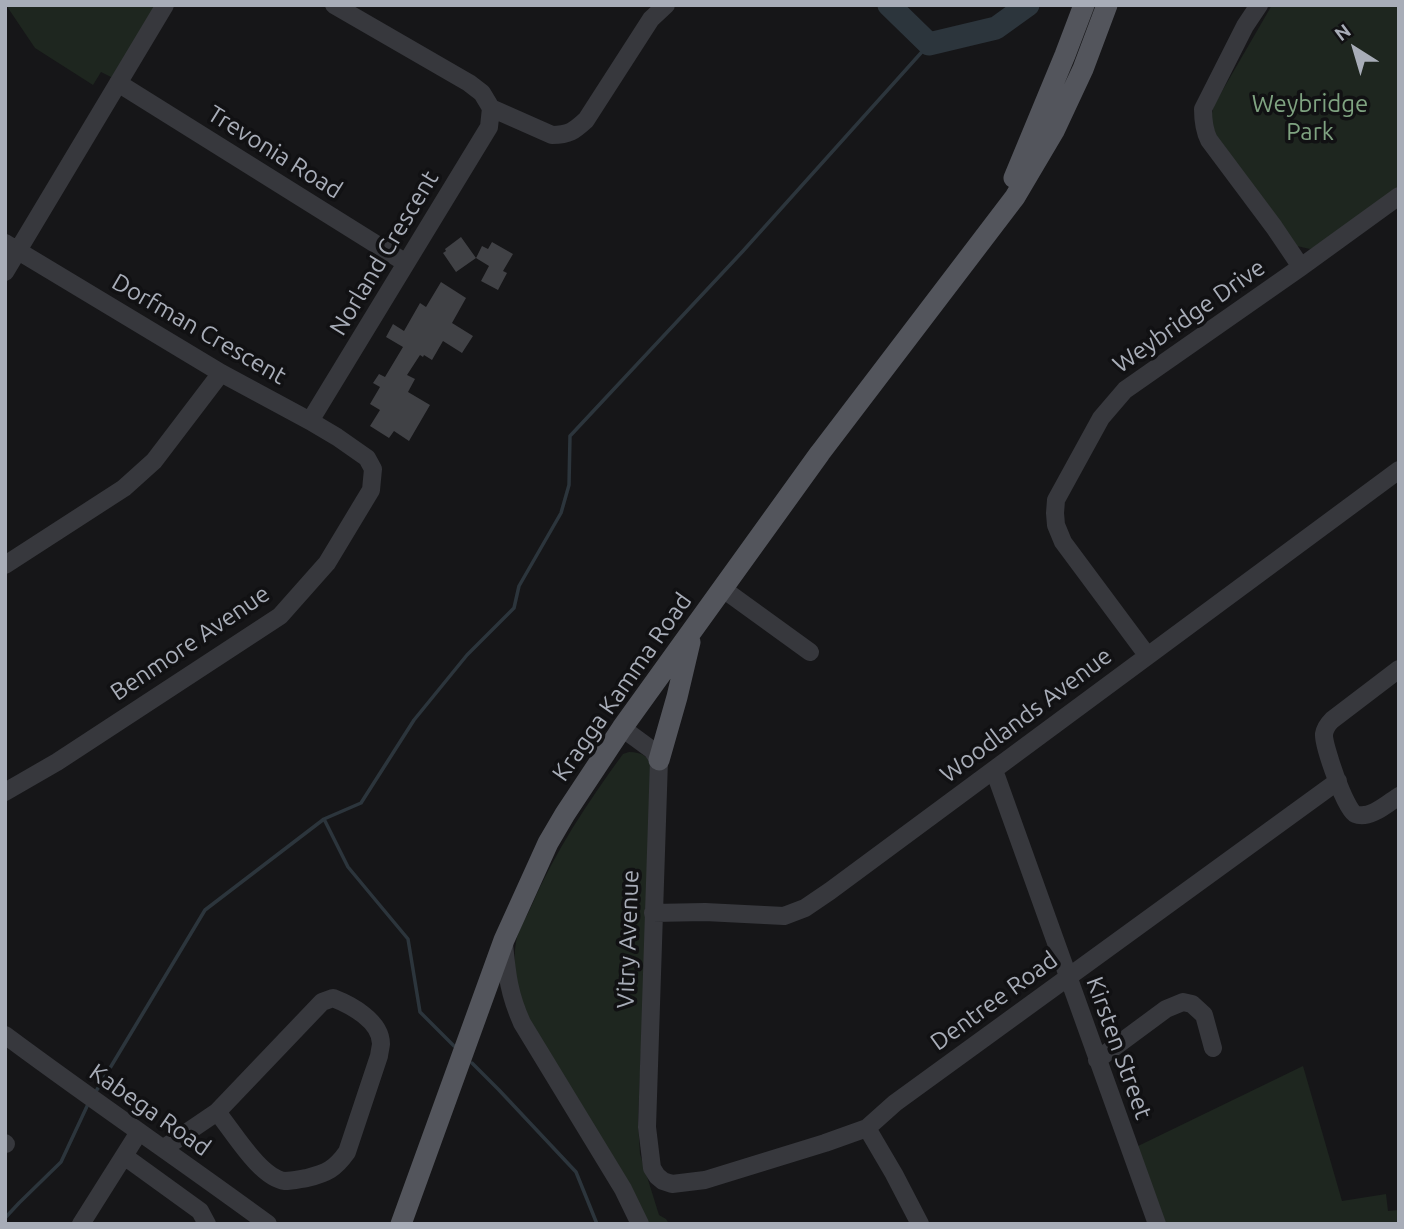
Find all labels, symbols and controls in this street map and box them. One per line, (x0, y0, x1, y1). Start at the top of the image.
north arrow (1320, 14, 1390, 84)
text: N (1330, 19, 1355, 45)
park label: Weybridge Park (1252, 90, 1368, 146)
street label: Trevonia Road (202, 99, 348, 205)
street label: Norland Crescent (323, 165, 445, 341)
street label: Weybridge Drive (1107, 253, 1271, 379)
street label: Dorfman Crescent (107, 267, 291, 391)
street label: Benmore Avenue (105, 579, 275, 707)
street label: Kragga Kamma Road (546, 587, 698, 787)
street label: Woodlands Avenue (935, 641, 1117, 789)
street label: Vitry Avenue (611, 869, 645, 1009)
street label: Dentree Road (925, 945, 1063, 1057)
street label: Kirsten Street (1080, 973, 1158, 1123)
street label: Kabega Road (84, 1058, 216, 1162)

